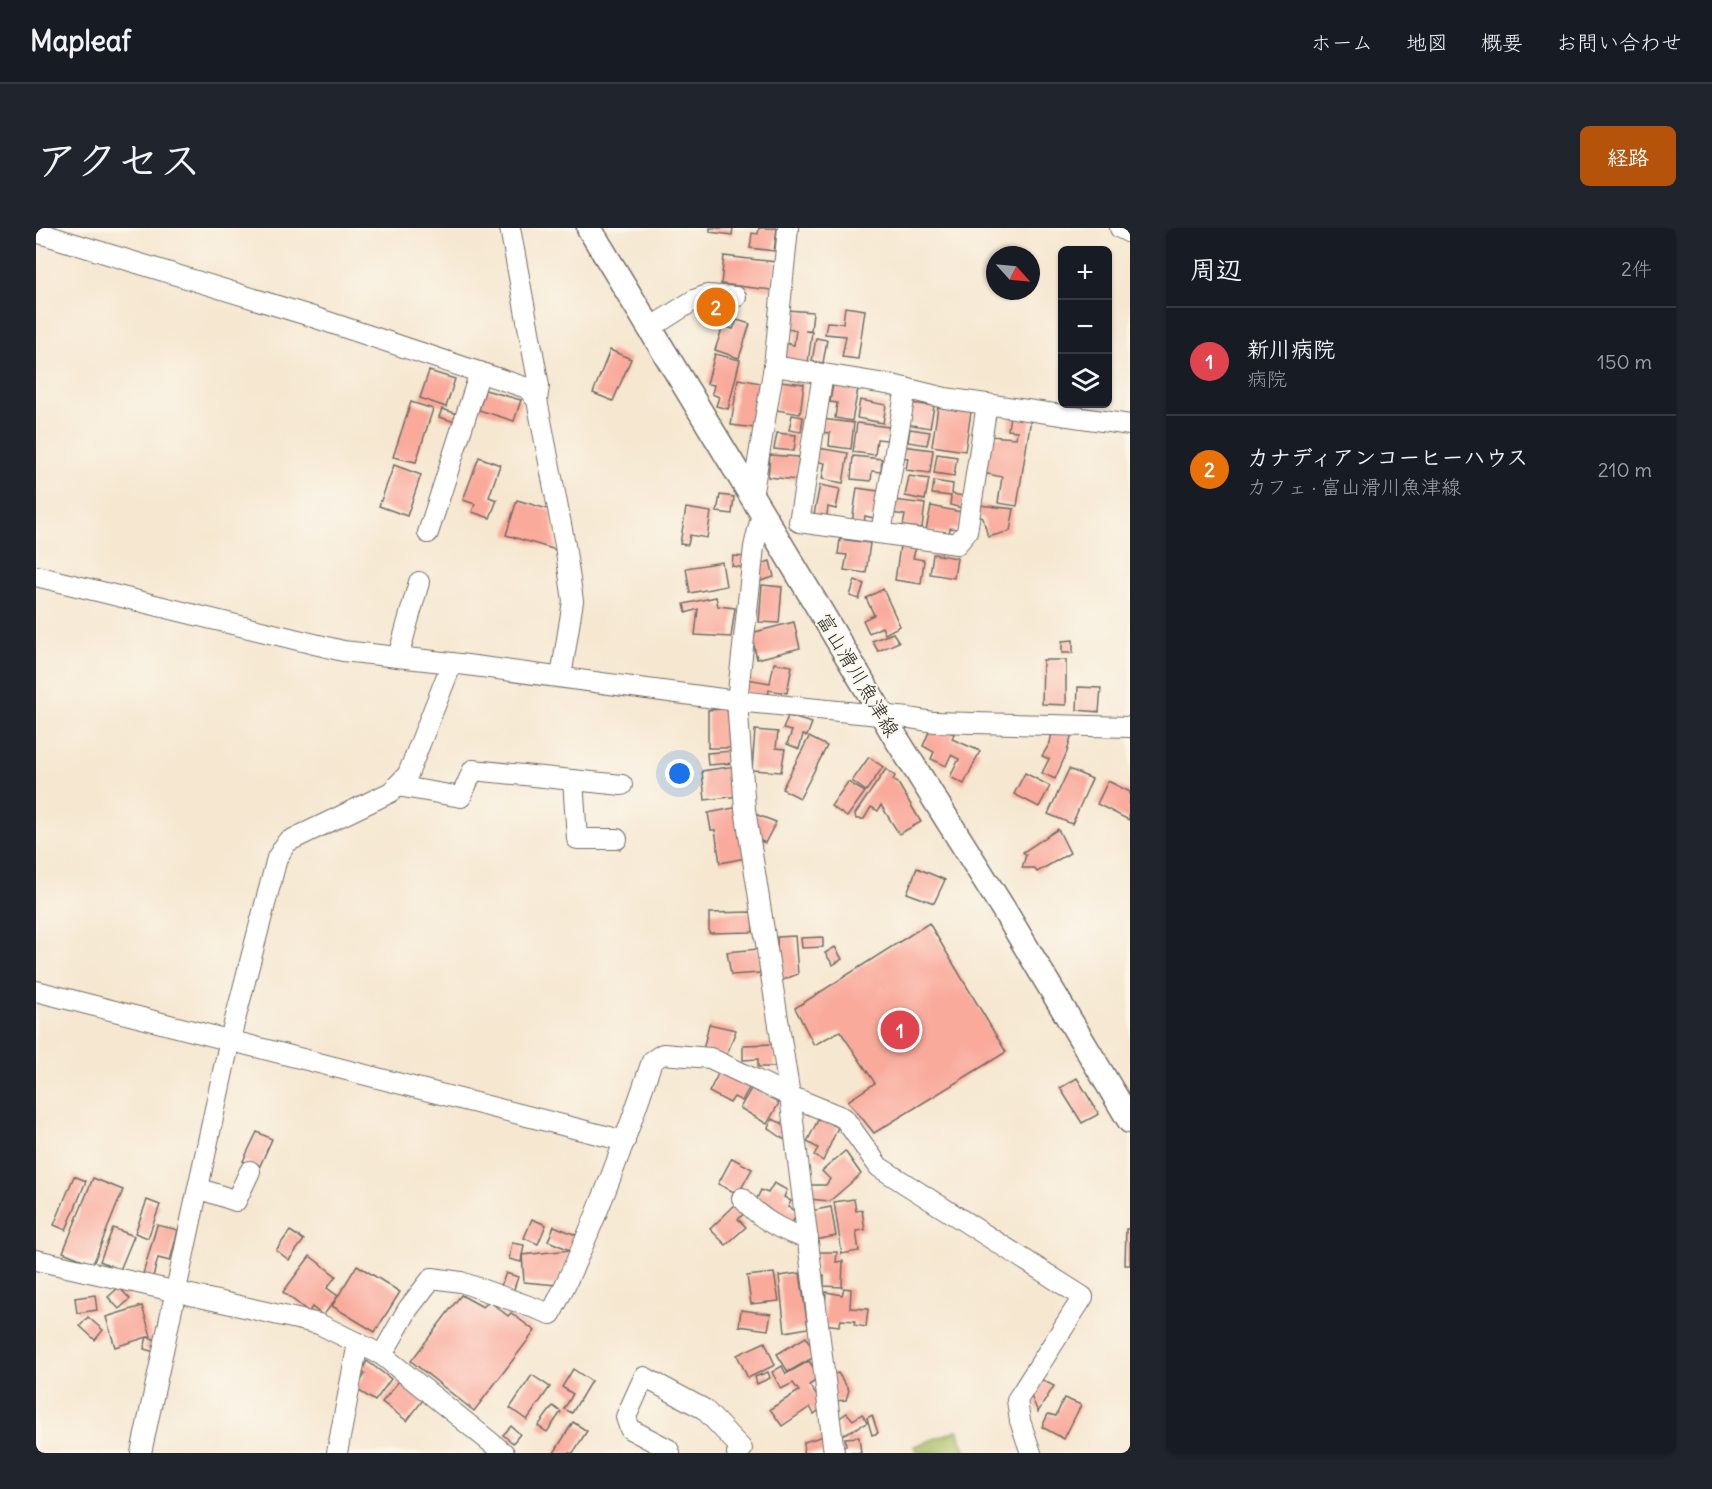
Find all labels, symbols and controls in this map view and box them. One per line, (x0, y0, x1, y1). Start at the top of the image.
text: Mapleaf (30, 23, 131, 59)
text: ホーム (1311, 29, 1373, 56)
text: 地図 (1406, 29, 1448, 56)
text: 概要 (1481, 29, 1523, 56)
text: お問い合わせ (1556, 29, 1682, 56)
button: 経路 (1580, 126, 1676, 186)
text: アクセス (36, 134, 201, 186)
north arrow (986, 246, 1040, 300)
map controls (1058, 246, 1112, 408)
button: + (1058, 246, 1112, 300)
text: 周辺 (1190, 253, 1242, 286)
text: 2件 (1621, 256, 1652, 281)
pin: 2 (696, 284, 736, 329)
button: − (1058, 300, 1112, 354)
text: 新川病院 (1247, 335, 1335, 363)
text: 1 (1206, 349, 1213, 374)
text: 150 m (1597, 349, 1652, 374)
button: layers (1058, 354, 1112, 408)
text: 病院 (1247, 366, 1287, 391)
text: カナディアンコーヒーハウス (1247, 443, 1528, 471)
text: 2 (1204, 457, 1215, 482)
text: 210 m (1598, 457, 1652, 482)
text: カフェ · 富山滑川魚津線 (1247, 474, 1461, 499)
street label: 富山滑川魚津線 (812, 608, 905, 741)
your location (665, 759, 694, 788)
pin: 1 (880, 1008, 920, 1052)

